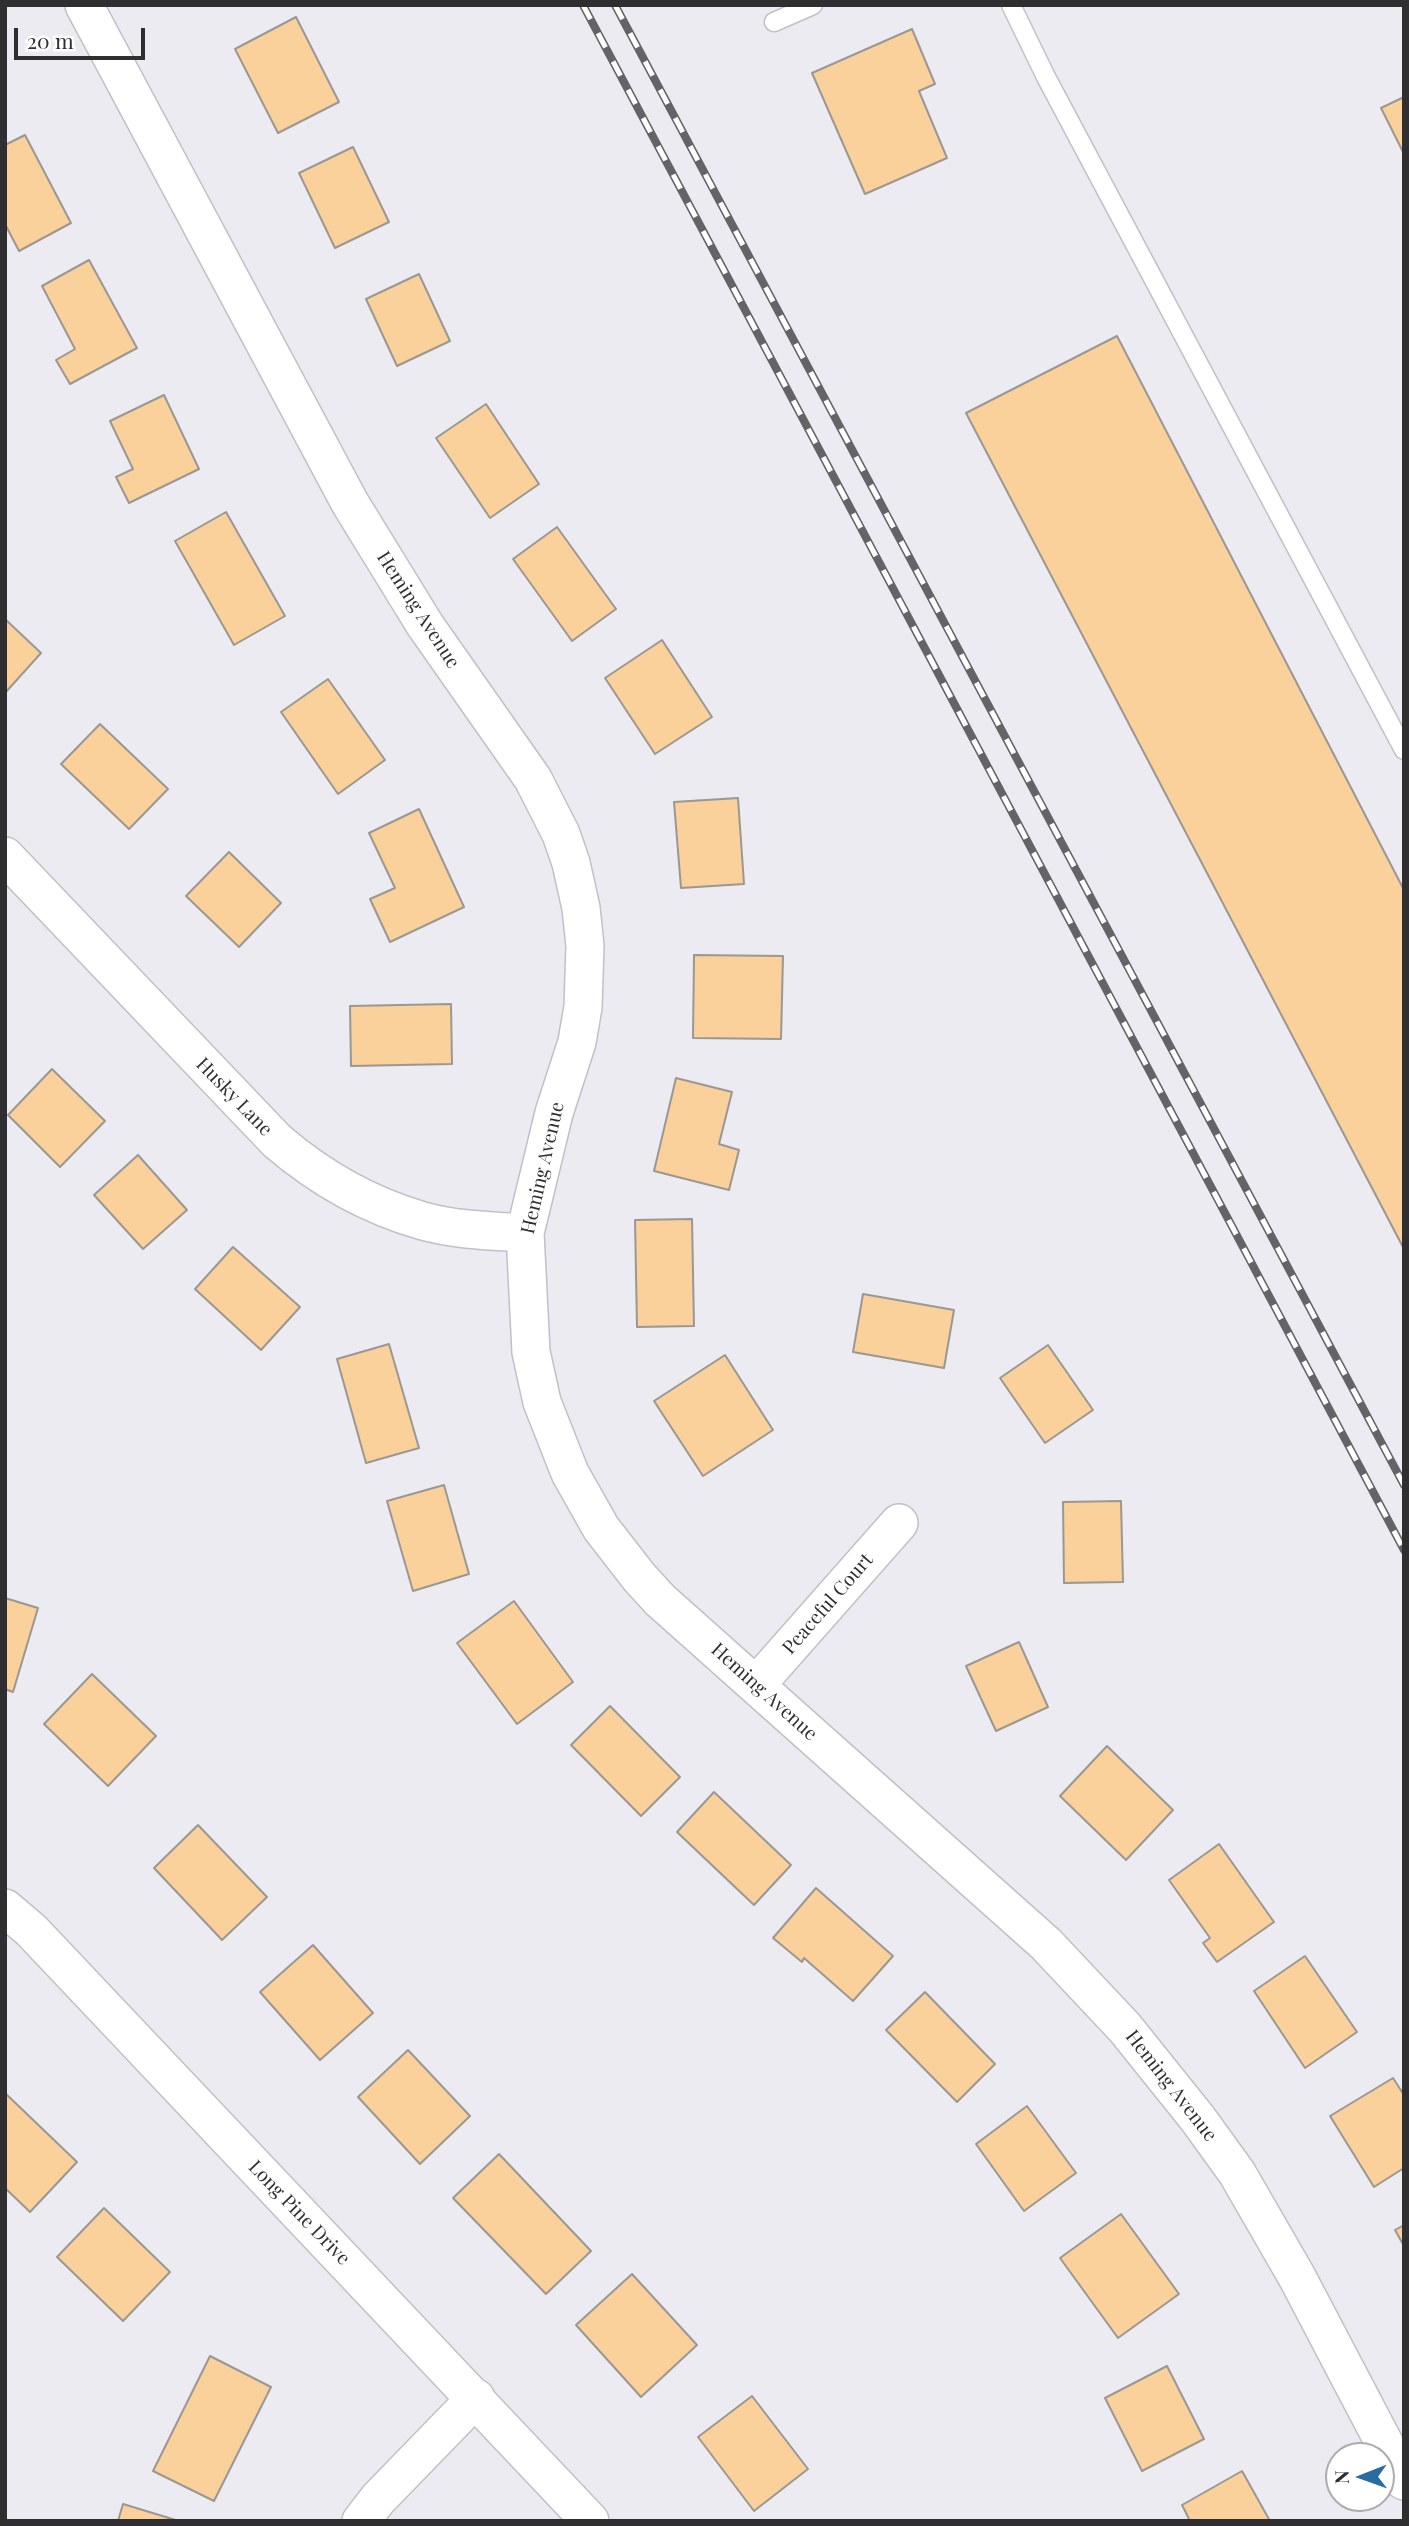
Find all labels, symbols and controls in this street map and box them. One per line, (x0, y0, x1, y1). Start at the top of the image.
scale bar (18, 14, 149, 58)
text: 20 m (27, 26, 74, 54)
street label: Heming Avenue (372, 547, 464, 673)
street label: Husky Lane (191, 1053, 277, 1141)
street label: Heming Avenue (517, 1100, 569, 1236)
street label: Peaceful Court (778, 1549, 878, 1659)
street label: Heming Avenue (706, 1638, 822, 1746)
street label: Heming Avenue (1121, 2026, 1221, 2146)
street label: Long Pine Drive (243, 2156, 355, 2270)
north arrow (1325, 2442, 1395, 2512)
text: N (1328, 2470, 1354, 2484)

